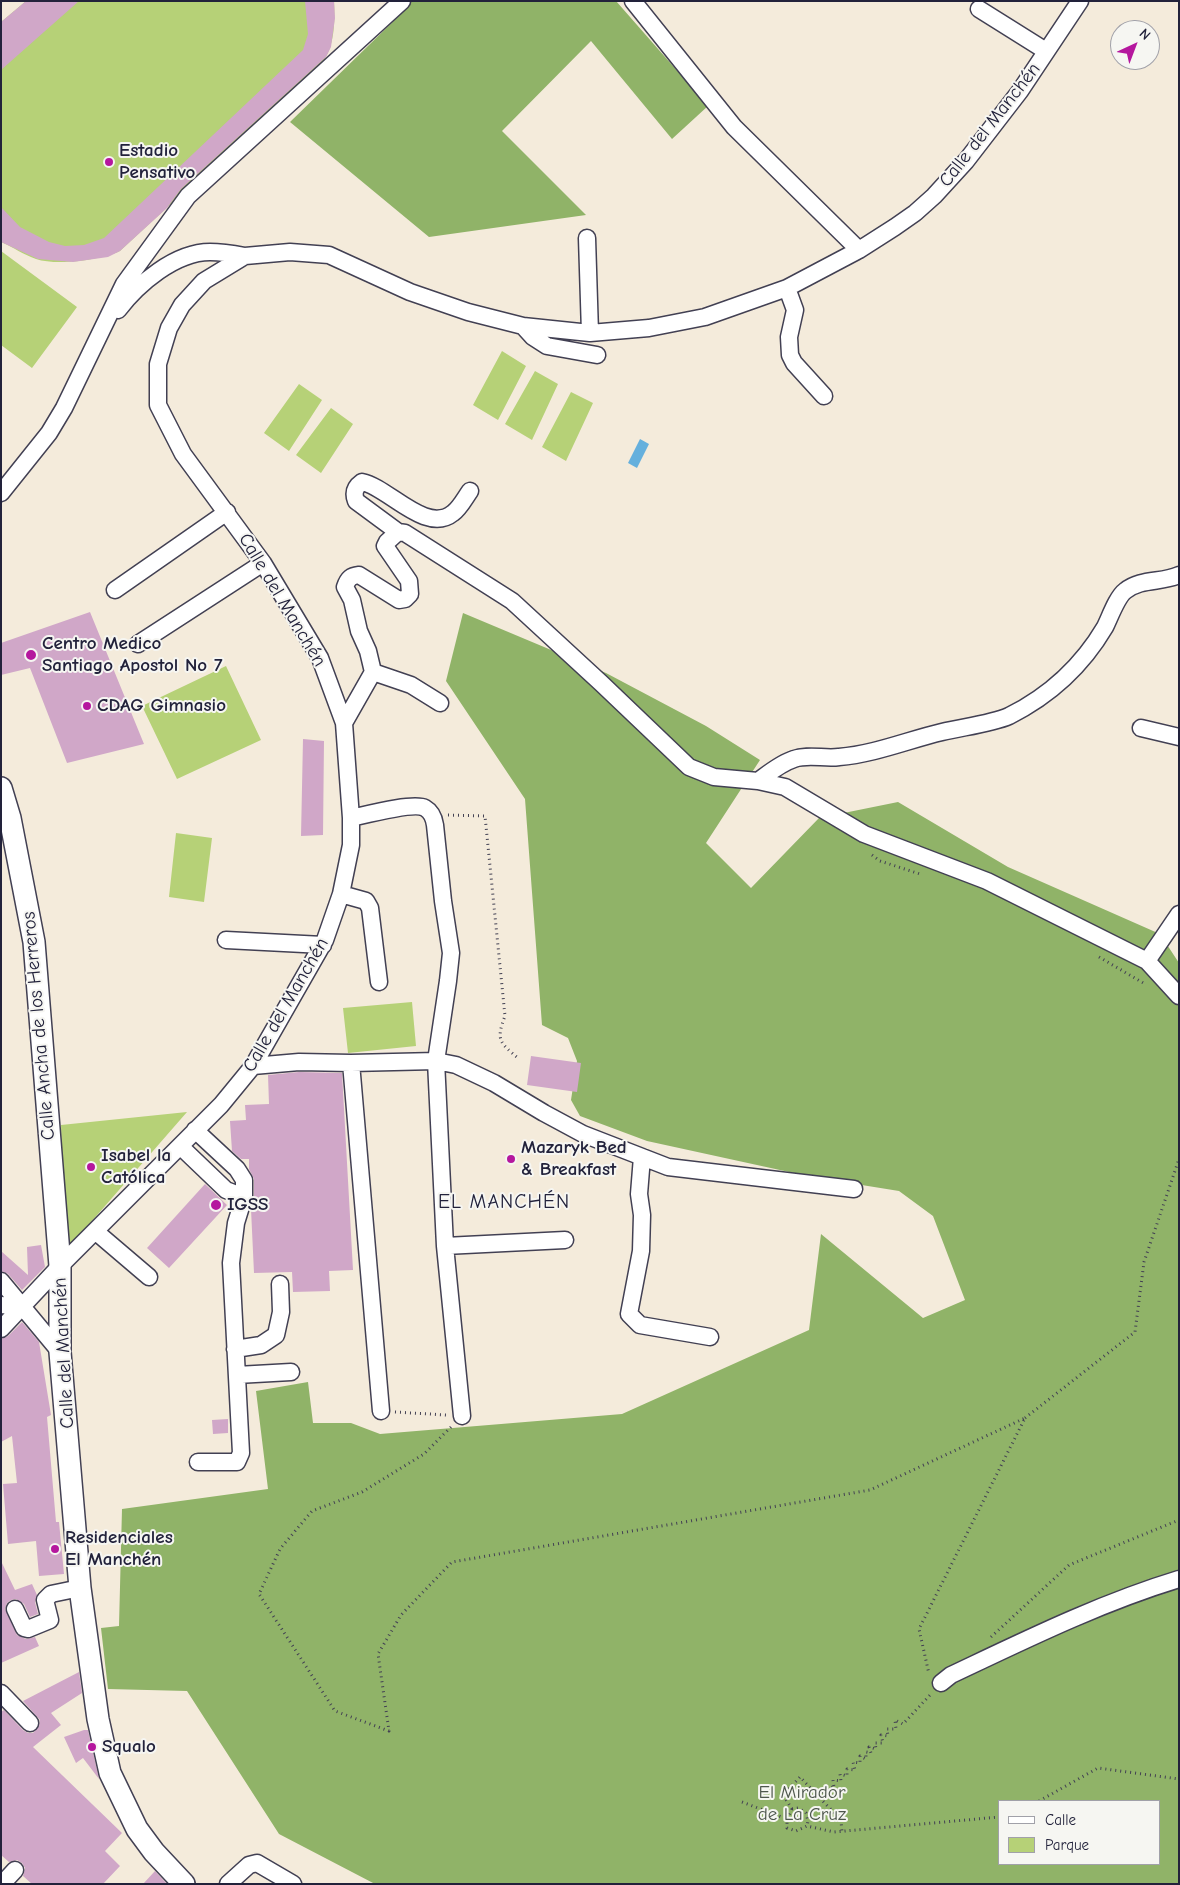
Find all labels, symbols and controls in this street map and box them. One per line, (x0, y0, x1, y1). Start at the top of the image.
north arrow (1110, 20, 1160, 70)
text: N (1136, 25, 1154, 44)
street label: Calle del Manchén (934, 58, 1046, 192)
place label: Estadio Pensativo (119, 140, 195, 184)
marker: Estadio Pensativo (103, 156, 115, 168)
street label: Calle del Manchén (233, 529, 331, 671)
place label: Centro Medico Santiago Apostol No 7 (42, 633, 222, 677)
marker: Centro Medico Santiago Apostol No 7 (24, 648, 38, 662)
place label: CDAG Gimnasio (97, 695, 226, 717)
marker: CDAG Gimnasio (81, 700, 93, 712)
street label: Calle Ancha de los Herreros (18, 911, 60, 1141)
street label: Calle del Manchén (238, 934, 334, 1076)
place label: Mazaryk Bed & Breakfast (521, 1137, 627, 1181)
place label: Isabel la Católica (101, 1145, 171, 1189)
marker: Mazaryk Bed & Breakfast (505, 1153, 517, 1165)
marker: Isabel la Católica (85, 1161, 97, 1173)
district label: EL MANCHÉN (437, 1190, 571, 1214)
place label: IGSS (227, 1194, 268, 1216)
marker: IGSS (209, 1198, 223, 1212)
street label: Calle del Manchén (49, 1277, 79, 1429)
place label: Residenciales El Manchén (65, 1527, 173, 1571)
marker: Residenciales El Manchén (49, 1543, 61, 1555)
place label: Squalo (102, 1736, 156, 1758)
marker: Squalo (86, 1741, 98, 1753)
park label: El Mirador de La Cruz (758, 1782, 846, 1826)
legend (998, 1800, 1160, 1865)
text: Calle (1045, 1811, 1076, 1829)
text: Parque (1045, 1836, 1089, 1854)

